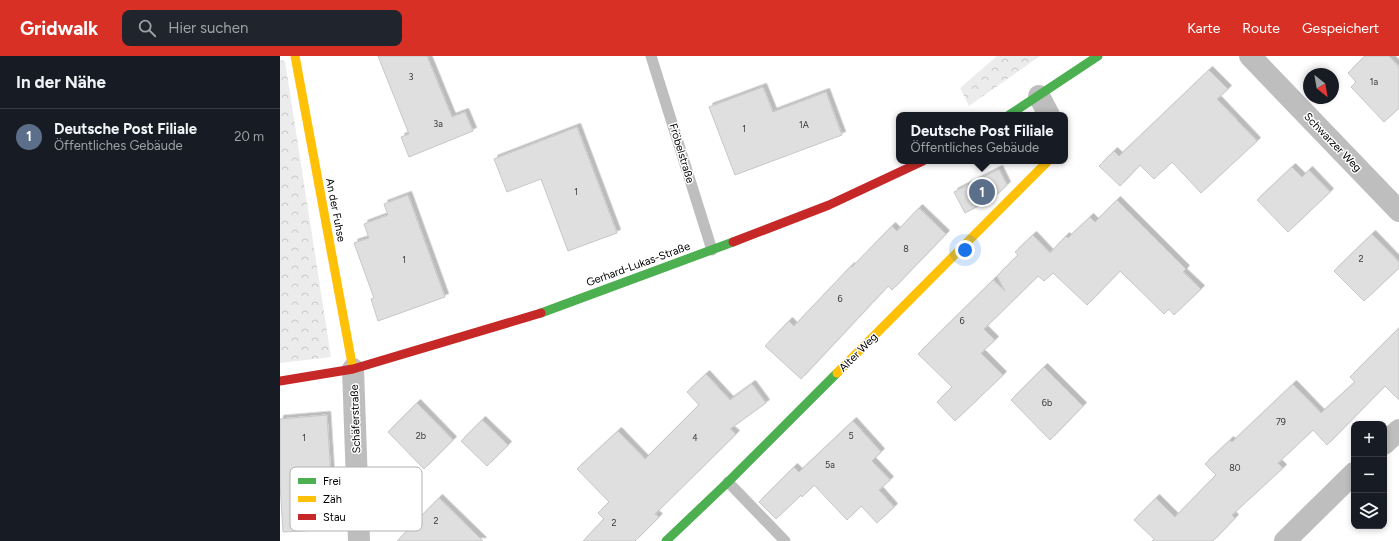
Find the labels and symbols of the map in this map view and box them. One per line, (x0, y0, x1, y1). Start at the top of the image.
north arrow (1303, 68, 1339, 104)
house number: 3 (409, 71, 414, 82)
house number: 1a (1370, 76, 1379, 87)
street label: Schwarzer Weg (1301, 110, 1364, 175)
house number: 3a (433, 118, 443, 129)
house number: 1A (799, 119, 809, 130)
street label: Fröbelstraße (666, 122, 697, 185)
house number: 1 (742, 123, 746, 134)
street label: An der Fuhse (323, 177, 348, 243)
pin: 1 (969, 177, 995, 207)
house number: 1 (574, 186, 578, 197)
street label: Gerhard-Lukas-Straße (585, 240, 692, 289)
your location (955, 240, 975, 260)
house number: 8 (903, 243, 909, 254)
house number: 2 (1358, 253, 1364, 264)
house number: 1 (402, 254, 406, 265)
house number: 6 (837, 293, 843, 304)
house number: 6 (959, 315, 965, 326)
street label: Alter Weg (836, 330, 880, 374)
street label: Schäferstraße (348, 384, 363, 454)
house number: 6b (1042, 397, 1052, 408)
house number: 79 (1276, 416, 1286, 427)
house number: 2b (416, 430, 426, 441)
house number: 5 (848, 430, 854, 441)
house number: 1 (302, 432, 306, 443)
house number: 4 (692, 432, 698, 443)
house number: 5a (825, 459, 835, 470)
house number: 80 (1229, 462, 1241, 473)
legend (290, 467, 422, 531)
text: Frei (323, 475, 341, 488)
text: Zäh (323, 493, 342, 506)
text: Stau (323, 511, 346, 524)
house number: 2 (433, 515, 439, 526)
house number: 2 (611, 517, 617, 528)

